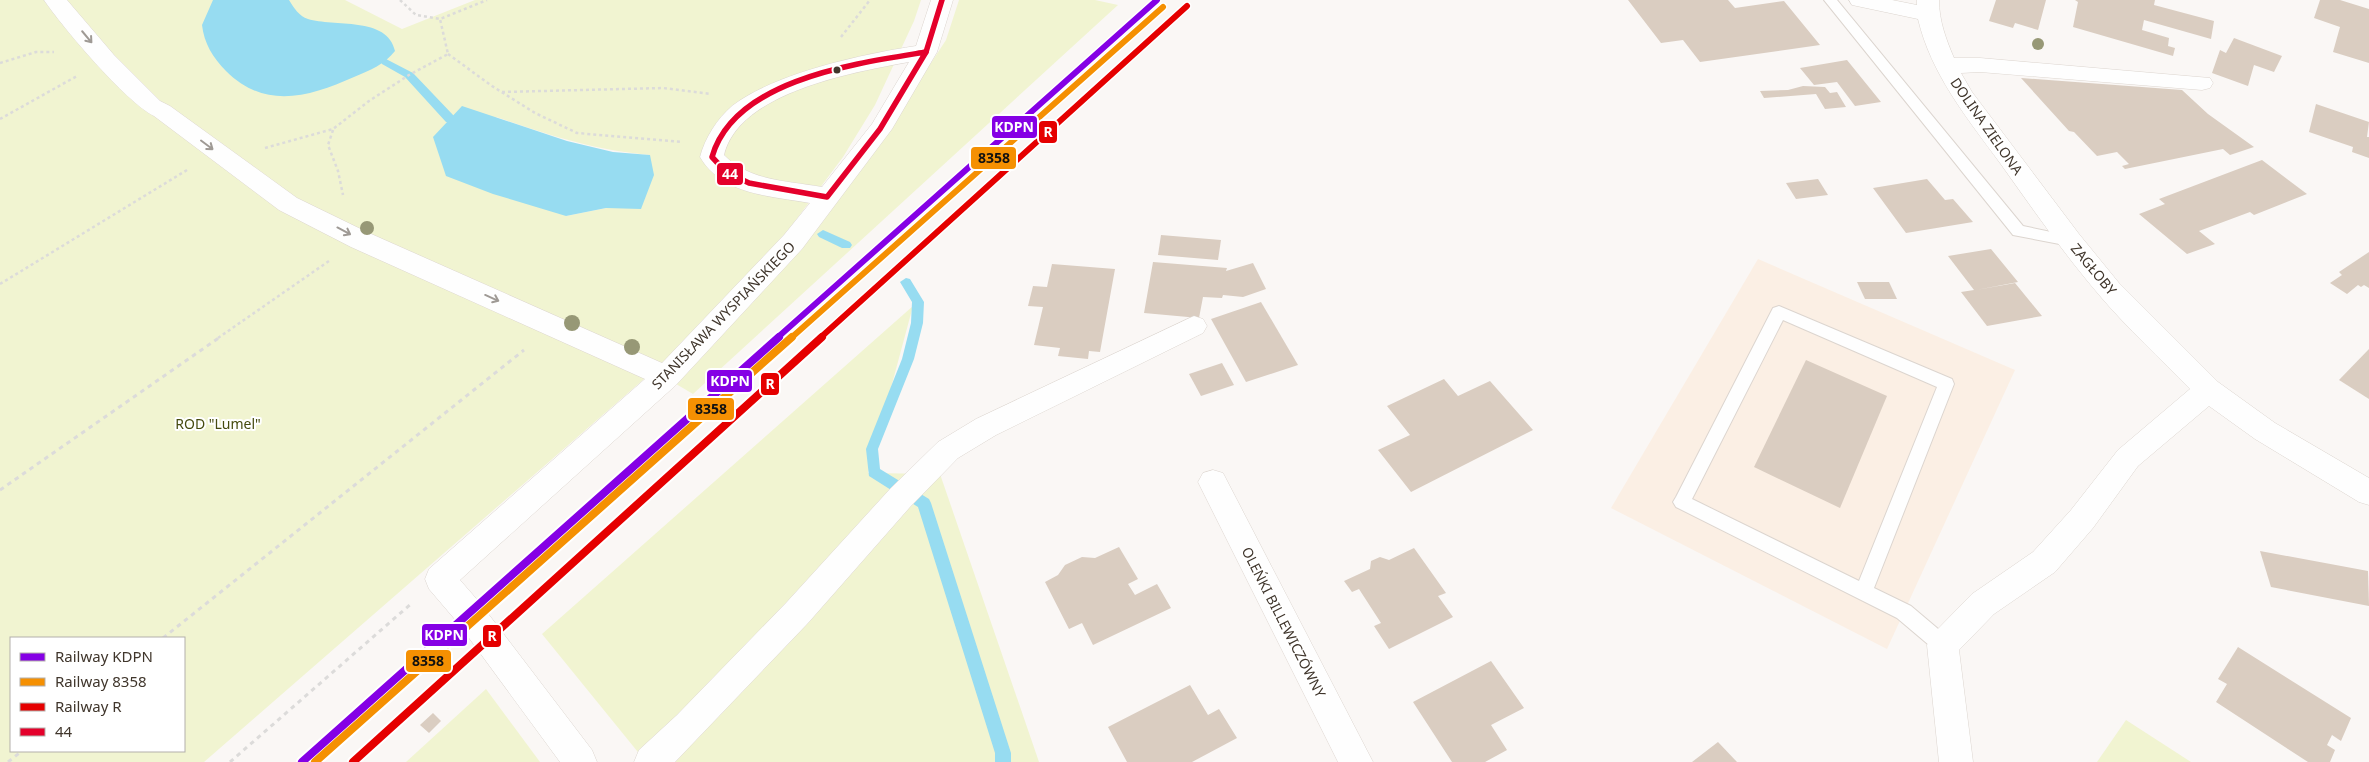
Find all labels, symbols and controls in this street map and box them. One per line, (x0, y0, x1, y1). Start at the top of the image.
one-way arrow (81, 30, 92, 43)
unlabelled marker (832, 65, 842, 75)
street label: DOLINA ZIELONA (1946, 74, 2028, 178)
line badge: KDPN (991, 115, 1038, 139)
text: KDPN (994, 117, 1034, 136)
line badge: R (1038, 120, 1058, 144)
text: R (1043, 122, 1053, 141)
one-way arrow (200, 140, 214, 150)
line badge: 8358 (970, 146, 1017, 170)
text: 8358 (978, 148, 1010, 167)
line badge: 44 (716, 162, 744, 186)
text: 44 (722, 164, 738, 183)
one-way arrow (336, 226, 351, 236)
street label: STANISŁAWA WYSPIAŃSKIEGO (647, 237, 799, 393)
street label: ZAGŁOBY (2067, 239, 2121, 299)
one-way arrow (484, 294, 499, 304)
line badge: KDPN (706, 369, 753, 393)
text: KDPN (710, 371, 750, 390)
line badge: R (760, 372, 780, 396)
text: R (765, 374, 775, 393)
line badge: 8358 (687, 397, 735, 421)
text: 8358 (695, 399, 727, 418)
park label: ROD "Lumel" (175, 414, 261, 433)
street label: OLEŃKI BILLEWICZÓWNY (1238, 543, 1330, 701)
line badge: KDPN (421, 623, 468, 647)
line badge: R (482, 624, 502, 648)
text: KDPN (424, 625, 464, 644)
text: R (487, 626, 497, 645)
legend (10, 637, 185, 752)
text: Railway KDPN (55, 646, 153, 666)
line badge: 8358 (405, 649, 452, 673)
text: 8358 (412, 651, 444, 670)
text: Railway 8358 (55, 671, 147, 691)
text: Railway R (55, 696, 122, 716)
text: 44 (55, 721, 73, 741)

